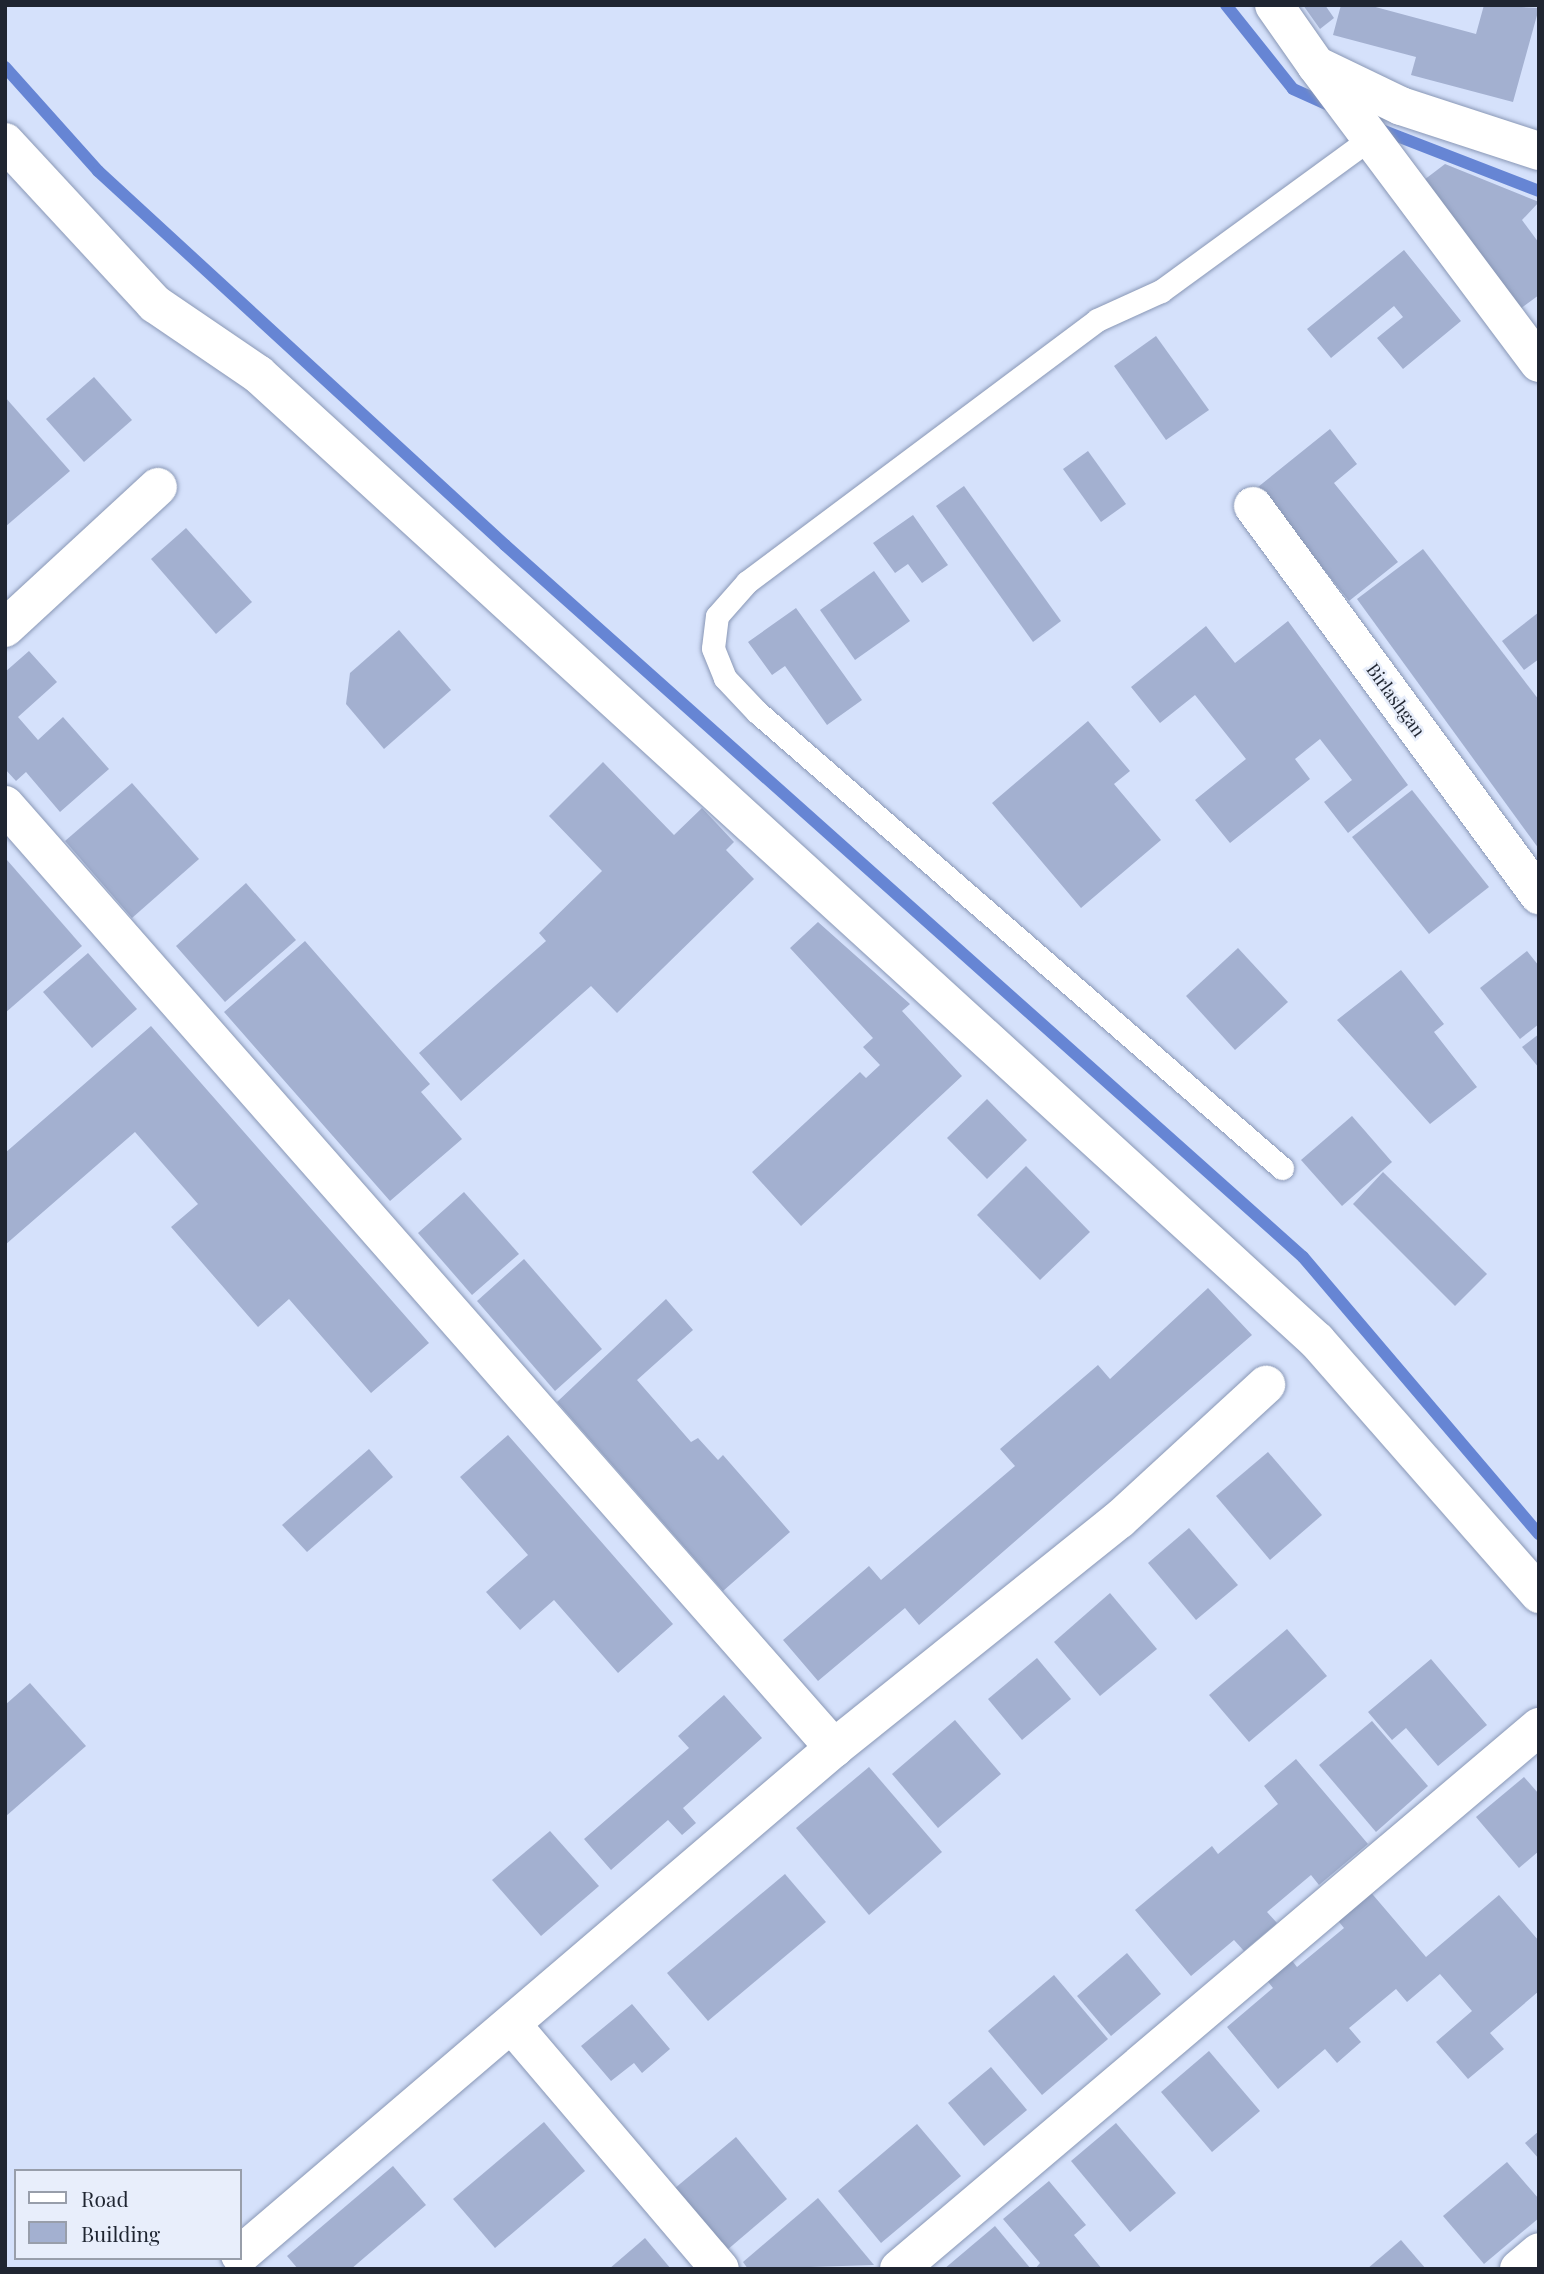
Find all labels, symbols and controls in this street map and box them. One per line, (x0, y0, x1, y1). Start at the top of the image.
street label: Birlashgan (1362, 659, 1430, 741)
legend (14, 2169, 242, 2260)
text: Road (81, 2184, 129, 2212)
text: Building (81, 2219, 160, 2247)

